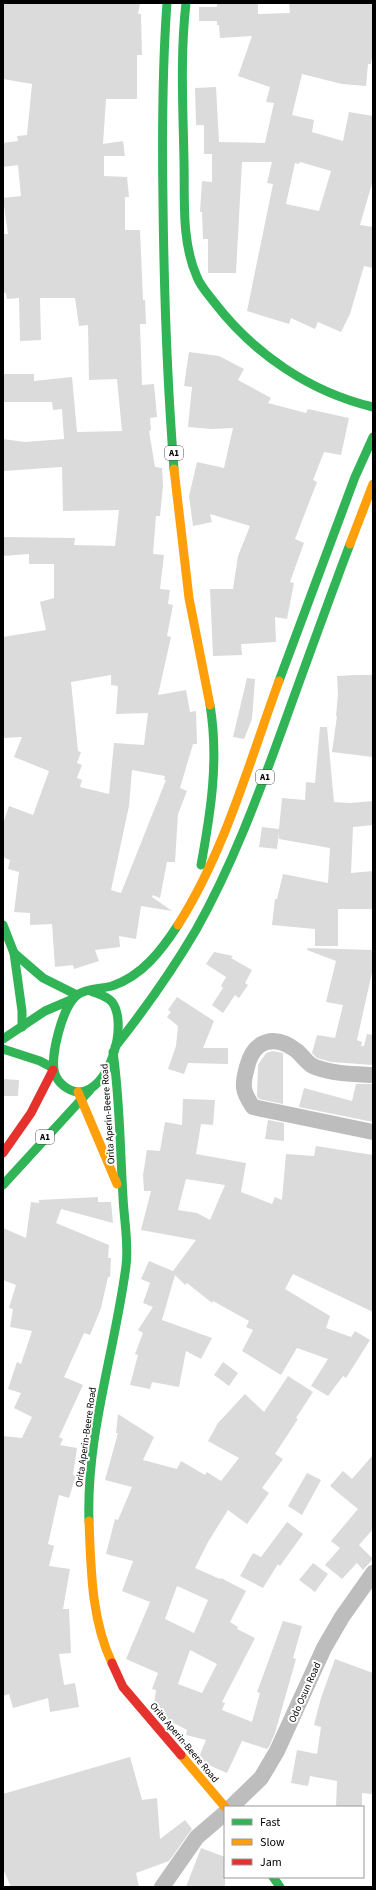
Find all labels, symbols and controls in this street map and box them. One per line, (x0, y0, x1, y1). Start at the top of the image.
road number: A1 (165, 446, 183, 460)
road number: A1 (256, 770, 274, 784)
street label: Orita Aperin-Beere Road (97, 1063, 118, 1165)
road number: A1 (36, 1130, 54, 1144)
street label: Orita Aperin-Beere Road (72, 1386, 100, 1488)
street label: Odo Osun Road (285, 1660, 324, 1725)
street label: Orita Aperin-Beere Road (146, 1700, 222, 1786)
legend (224, 1806, 364, 1878)
text: Fast (260, 1814, 280, 1831)
text: Slow (260, 1834, 285, 1851)
text: Jam (260, 1854, 282, 1871)

